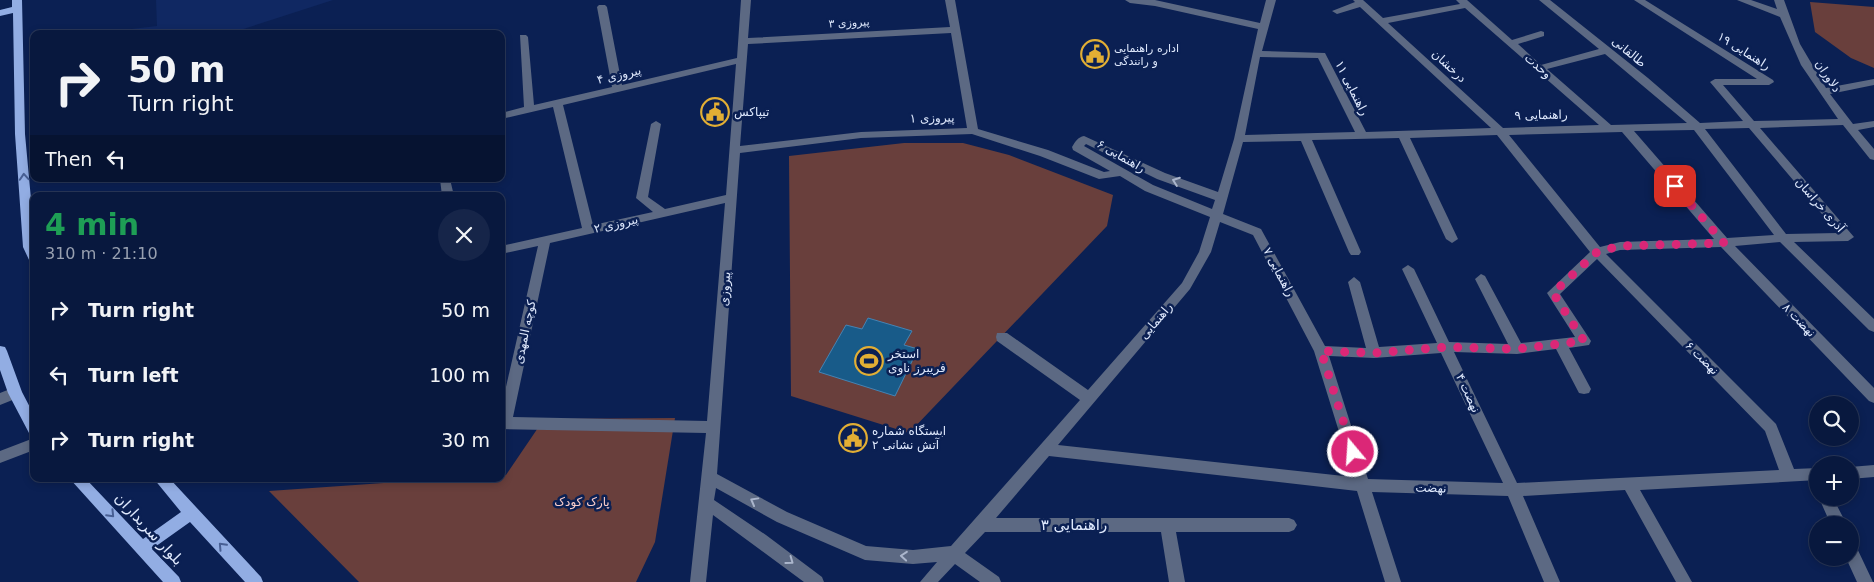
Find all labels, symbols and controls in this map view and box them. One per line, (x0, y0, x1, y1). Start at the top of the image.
street label: پیروزی ۳ (828, 15, 870, 31)
street label: راهنمایی ۱۹ (1714, 29, 1773, 74)
street label: طالقانی (1609, 34, 1649, 70)
public building icon: اداره راهنمایی و رانندگی (1080, 39, 1110, 69)
place label: اداره راهنمایی و رانندگی (1114, 42, 1179, 68)
street label: درخشان (1428, 47, 1469, 86)
icon: right (45, 50, 110, 115)
text: 50 m (128, 50, 225, 90)
street label: وحدت (1521, 51, 1554, 82)
street label: دلاوران (1811, 57, 1844, 95)
street label: راهنمایی ۱۱ (1331, 58, 1372, 118)
street label: پیروزی ۴ (596, 63, 643, 88)
text: Turn right (128, 91, 233, 116)
public building icon: تیپاکس (700, 97, 730, 127)
place label: تیپاکس (734, 105, 769, 120)
street label: راهنمایی ۹ (1514, 108, 1568, 123)
street label: پیروزی ۱ (909, 111, 955, 126)
street label: راهنمایی ۶ (1094, 137, 1148, 176)
icon: left (102, 145, 130, 173)
text: Then (45, 148, 92, 170)
pin (1654, 165, 1696, 207)
one-way arrow (19, 172, 30, 180)
icon: arrive (1661, 172, 1689, 200)
street label: آذری خراسان (1792, 174, 1849, 236)
one-way arrow (1172, 177, 1180, 187)
text: 4 min (45, 207, 139, 242)
button: close (438, 209, 490, 261)
street label: پیروزی ۲ (593, 212, 640, 237)
text: 310 m · 21:10 (45, 244, 158, 263)
street label: راهنمایی ۷ (1259, 245, 1298, 299)
street label: پیروزی (717, 271, 734, 307)
icon: right (45, 296, 73, 324)
text: Turn right (88, 299, 194, 321)
text: 50 m (441, 299, 490, 321)
street label: کوچه المهدی (511, 299, 540, 365)
street label: راهنمایی (1137, 300, 1176, 343)
street label: نهضت ۸ (1780, 300, 1818, 340)
street label: نهضت ۶ (1682, 338, 1722, 378)
sports icon: استخر فریبرز ناوی (854, 346, 884, 376)
place label: استخر فریبرز ناوی (887, 347, 946, 376)
icon: left (45, 361, 73, 389)
text: Turn left (88, 364, 179, 386)
text: 100 m (429, 364, 490, 386)
street label: نهضت ۴ (1453, 371, 1483, 415)
map controls (1809, 396, 1859, 566)
button: search (1809, 396, 1859, 446)
public building icon: ایستگاه شماره ۲ آتش نشانی (838, 423, 868, 453)
place label: ایستگاه شماره ۲ آتش نشانی (872, 424, 946, 453)
position arrow (1326, 425, 1378, 477)
icon: right (45, 426, 73, 454)
text: Turn right (88, 429, 194, 451)
text: 30 m (441, 429, 490, 451)
button: + (1809, 456, 1859, 506)
street label: نهضت (1415, 480, 1447, 496)
street label: بلوار سربداران (111, 489, 187, 569)
park label: پارک کودک (554, 495, 610, 510)
one-way arrow (750, 497, 759, 507)
one-way arrow (105, 508, 114, 517)
street label: راهنمایی ۳ (1041, 516, 1107, 534)
button: − (1809, 516, 1859, 566)
one-way arrow (219, 543, 228, 552)
one-way arrow (900, 551, 908, 562)
one-way arrow (784, 555, 794, 564)

